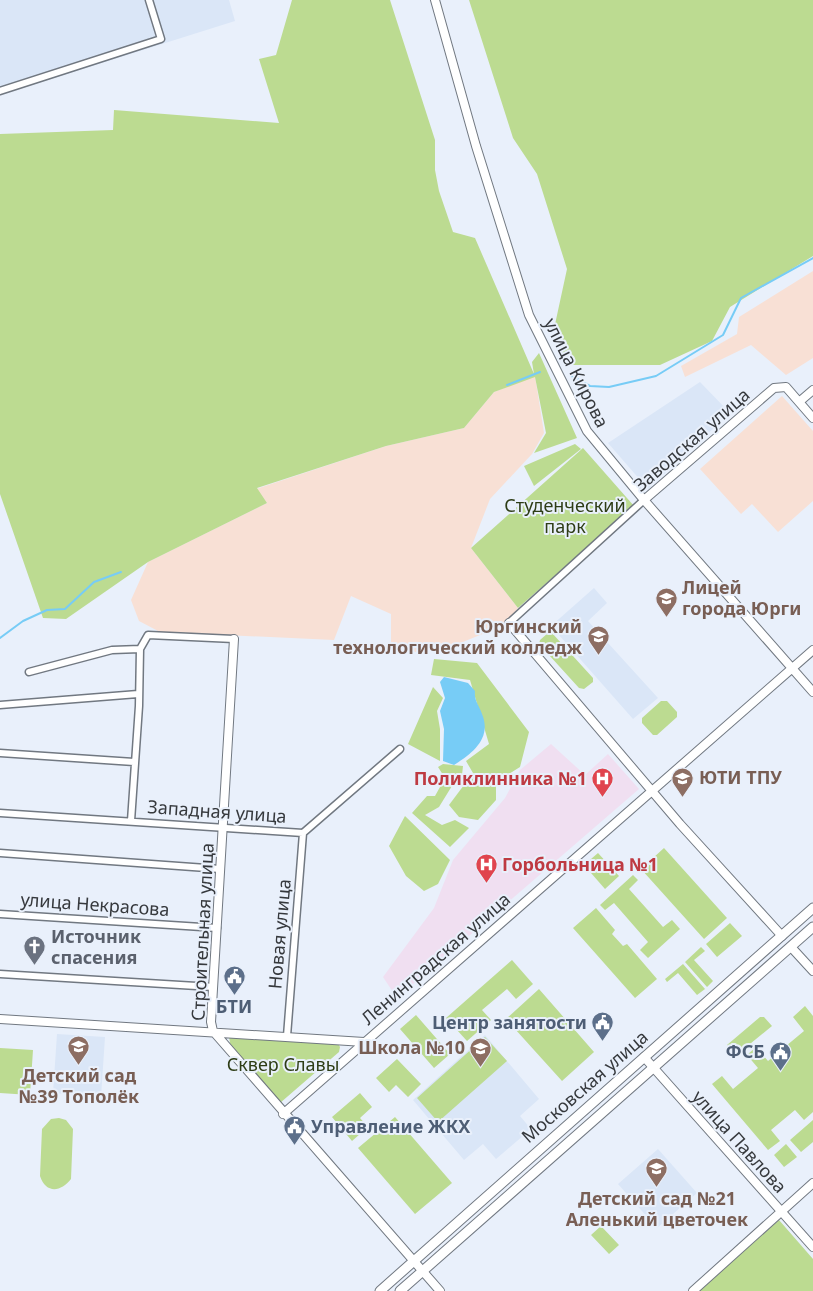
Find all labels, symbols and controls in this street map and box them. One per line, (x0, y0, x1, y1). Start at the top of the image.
street label: улица Кирова (539, 314, 615, 431)
street label: Заводская улица (628, 382, 754, 496)
park label: Студенческий парк (504, 493, 626, 538)
place label: Лицей города Юрги (682, 575, 801, 620)
school or university icon: Лицей города Юрги (654, 586, 678, 617)
place label: Юргинский технологический колледж (333, 614, 582, 659)
school or university icon: Юргинский технологический колледж (586, 625, 610, 656)
place label: ЮТИ ТПУ (699, 765, 782, 789)
place label: Поликлинника №1 (414, 766, 587, 790)
school or university icon: ЮТИ ТПУ (671, 766, 695, 797)
hospital icon: Поликлинника №1 (591, 767, 615, 798)
street label: Западная улица (147, 794, 287, 828)
street label: Строительная улица (185, 842, 219, 1022)
place label: Горбольница №1 (502, 852, 658, 876)
hospital icon: Горбольница №1 (474, 853, 498, 884)
street label: Новая улица (262, 878, 296, 990)
street label: улица Некрасова (20, 887, 170, 921)
street label: Ленинградская улица (356, 887, 515, 1030)
place label: Источник спасения (51, 924, 141, 969)
church icon: Источник спасения (23, 935, 47, 966)
public building icon: БТИ (222, 965, 246, 996)
place label: БТИ (216, 994, 252, 1018)
place label: Центр занятости (432, 1010, 587, 1034)
public building icon: Центр занятости (591, 1011, 615, 1042)
street label: Московская улица (516, 1025, 653, 1148)
school or university icon: Детский сад №39 Тополёк (67, 1034, 91, 1065)
place label: Школа №10 (358, 1035, 465, 1059)
school or university icon: Школа №10 (469, 1036, 493, 1067)
place label: ФСБ (725, 1039, 765, 1063)
public building icon: ФСБ (769, 1040, 793, 1071)
park label: Сквер Славы (227, 1052, 339, 1076)
place label: Детский сад №39 Тополёк (19, 1063, 139, 1108)
street label: улица Павлова (687, 1085, 792, 1198)
place label: Управление ЖКХ (311, 1114, 470, 1138)
public building icon: Управление ЖКХ (283, 1115, 307, 1146)
school or university icon: Детский сад №21 Аленький цветочек (645, 1157, 669, 1188)
place label: Детский сад №21 Аленький цветочек (566, 1186, 748, 1231)

